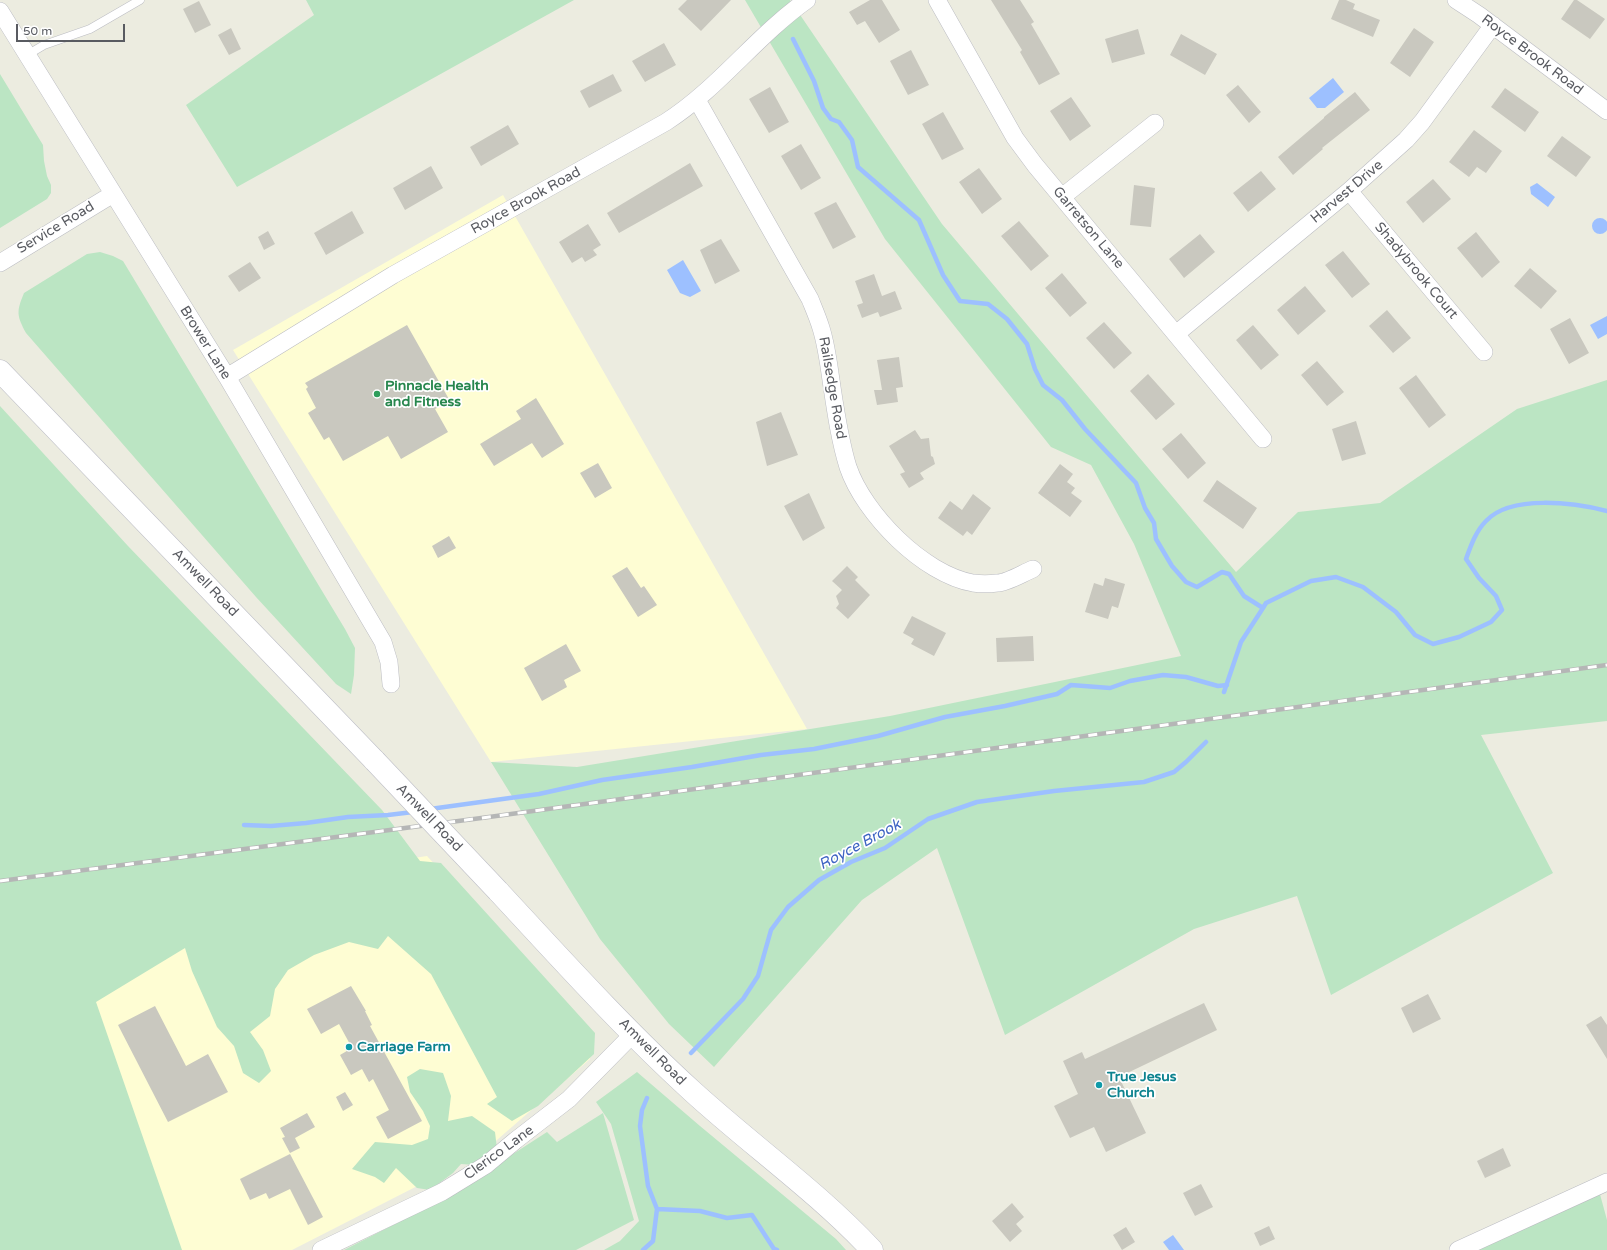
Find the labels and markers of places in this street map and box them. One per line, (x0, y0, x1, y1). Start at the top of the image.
place label: Pinnacle Health and Fitness (385, 378, 489, 410)
marker: Pinnacle Health and Fitness (372, 389, 382, 399)
place label: Carriage Farm (357, 1039, 451, 1055)
marker: Carriage Farm (344, 1042, 354, 1052)
place label: True Jesus Church (1107, 1069, 1177, 1102)
marker: True Jesus Church (1094, 1080, 1104, 1090)

